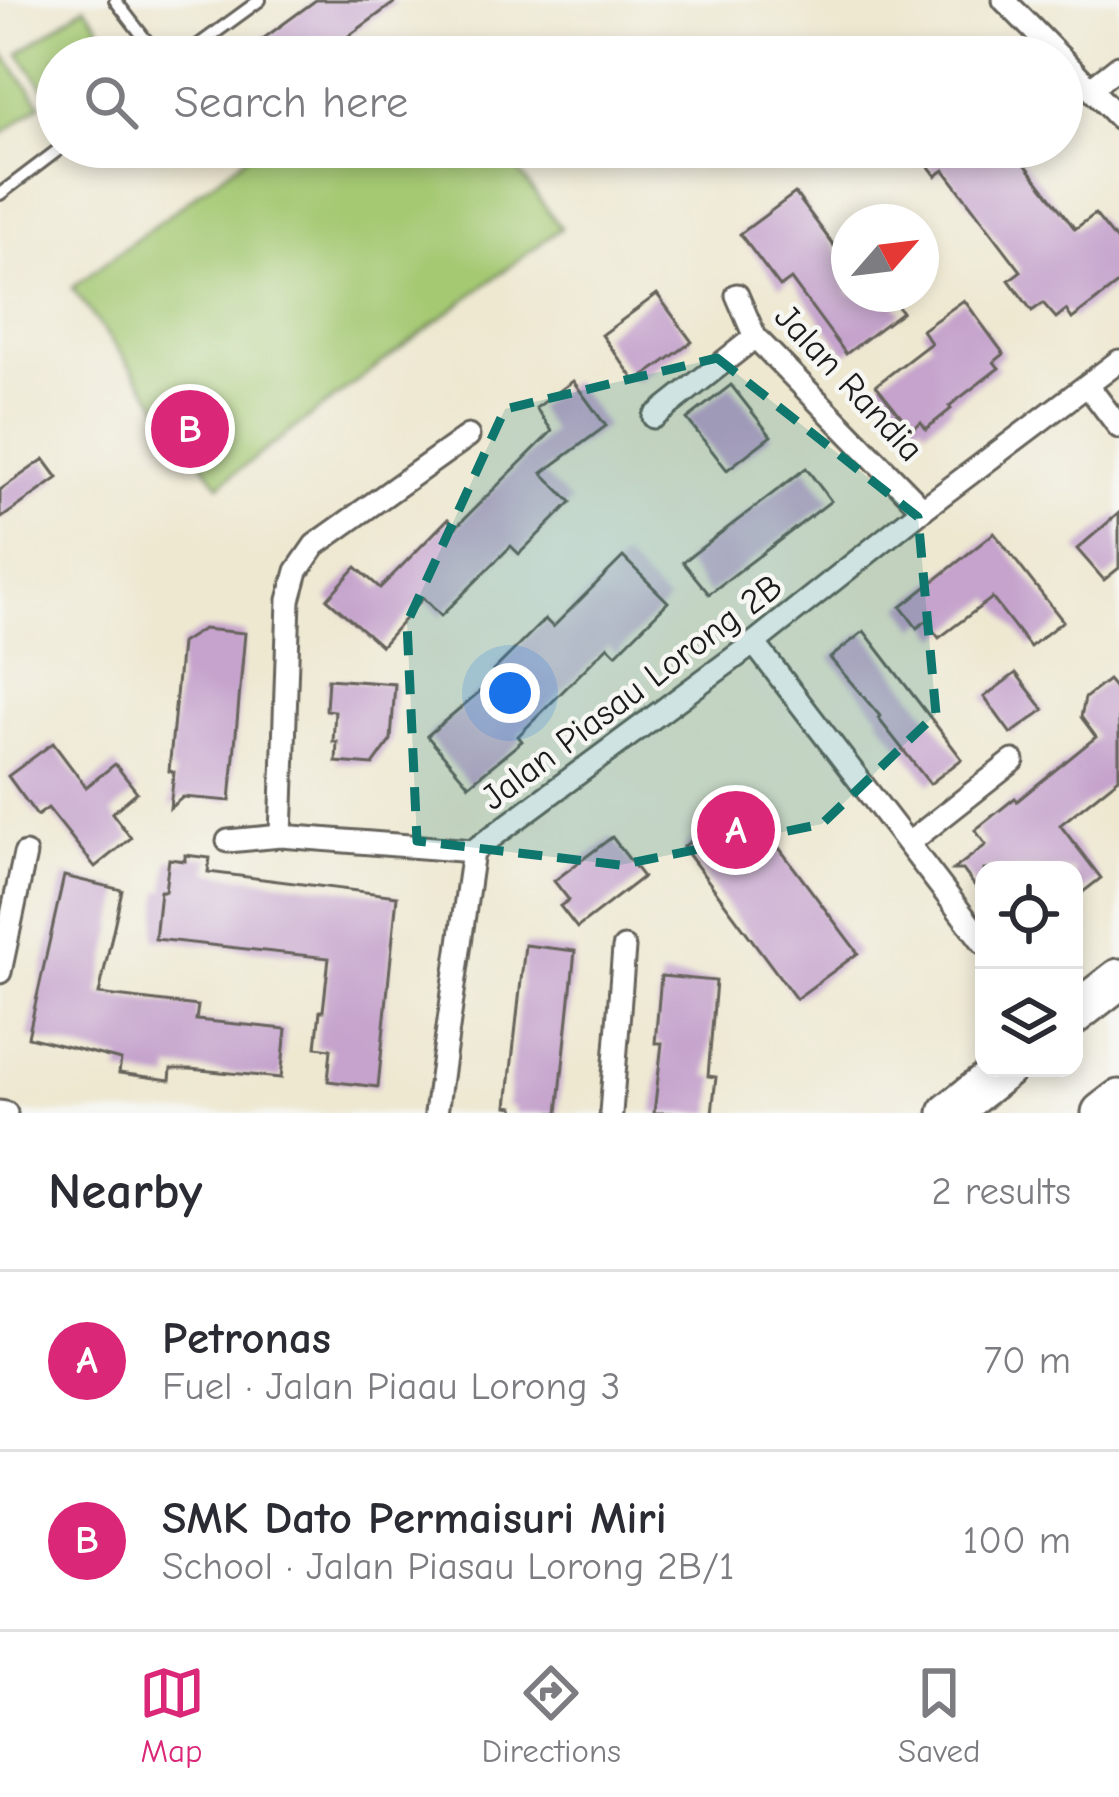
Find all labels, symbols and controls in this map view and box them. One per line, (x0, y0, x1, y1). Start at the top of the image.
search box (36, 36, 1083, 168)
icon: search (78, 69, 144, 135)
text: Search here (174, 76, 408, 128)
north arrow (831, 204, 939, 312)
street label: Jalan Randia (766, 296, 932, 470)
pin: B (151, 384, 229, 474)
street label: Jalan Piasau Lorong 2B (474, 566, 790, 819)
your location (480, 663, 540, 723)
pin: A (697, 785, 775, 875)
map controls (975, 861, 1083, 1077)
button: locate (975, 861, 1083, 969)
button: layers (975, 969, 1083, 1077)
text: Nearby (48, 1162, 202, 1221)
text: 2 results (931, 1169, 1071, 1214)
text: Petronas (162, 1312, 331, 1364)
text: A (76, 1338, 98, 1383)
text: 70 m (984, 1338, 1071, 1383)
text: Fuel · Jalan Piaau Lorong 3 (162, 1364, 620, 1409)
text: SMK Dato Permaisuri Miri (162, 1492, 667, 1544)
text: B (75, 1518, 99, 1563)
text: 100 m (963, 1518, 1071, 1563)
text: School · Jalan Piasau Lorong 2B/1 (162, 1544, 734, 1589)
tab: Map (139, 1660, 205, 1770)
tab: Directions (482, 1660, 621, 1770)
tab: Saved (898, 1660, 980, 1770)

